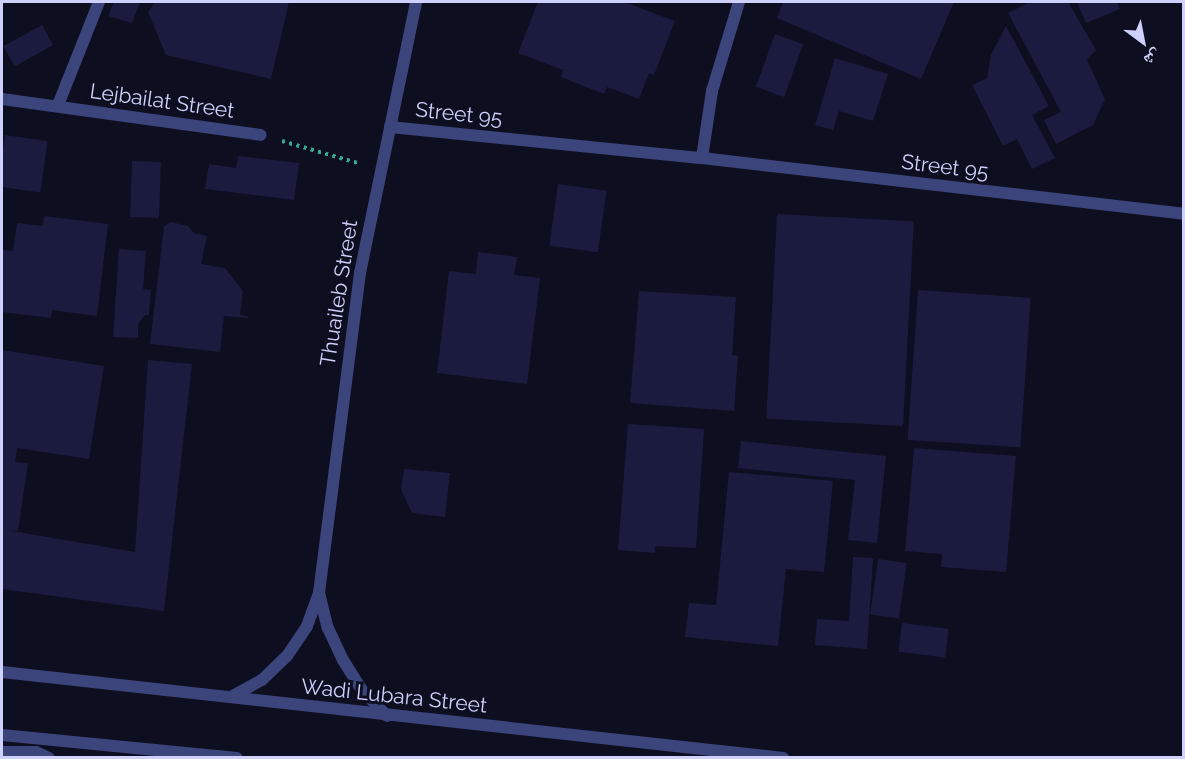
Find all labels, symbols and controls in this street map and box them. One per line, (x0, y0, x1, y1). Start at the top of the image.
north arrow (1113, 12, 1173, 72)
text: ش (1141, 45, 1165, 70)
street label: Lejbailat Street (88, 78, 236, 124)
street label: Street 95 (414, 97, 504, 131)
street label: Street 95 (900, 149, 990, 185)
street label: Thuaileb Street (315, 218, 363, 368)
street label: Wadi Lubara Street (300, 674, 488, 718)

